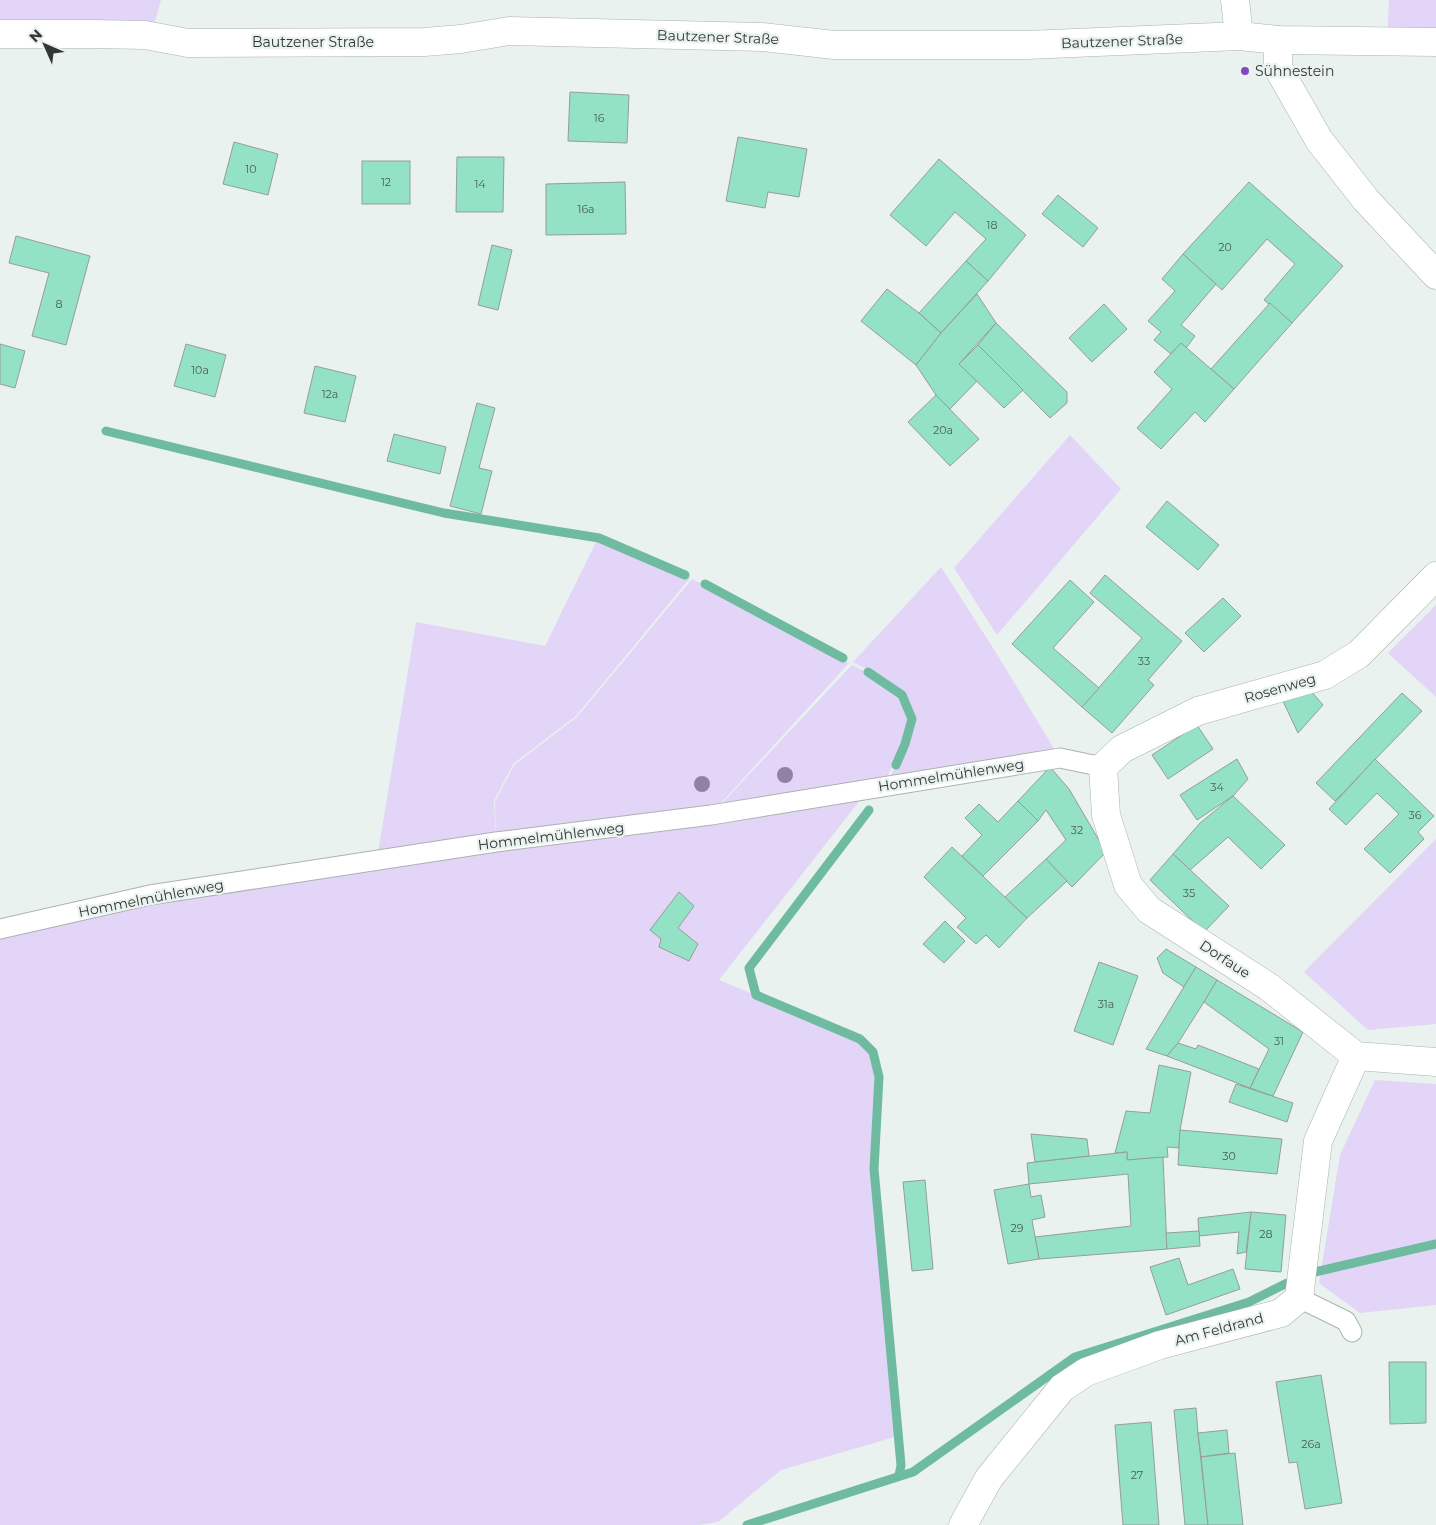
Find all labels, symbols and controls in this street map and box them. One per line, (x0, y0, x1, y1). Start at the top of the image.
north arrow (20, 20, 70, 70)
text: N (25, 25, 46, 46)
street label: Bautzener Straße (657, 26, 779, 48)
street label: Bautzener Straße (1061, 30, 1183, 52)
street label: Bautzener Straße (252, 33, 374, 51)
place label: Sühnestein (1255, 62, 1334, 80)
marker: Sühnestein (1239, 65, 1251, 77)
house number: 16 (594, 111, 605, 125)
house number: 10 (245, 162, 257, 176)
house number: 12 (381, 175, 391, 189)
house number: 14 (474, 177, 486, 191)
house number: 16a (577, 202, 595, 216)
house number: 18 (987, 218, 998, 232)
house number: 20 (1218, 240, 1232, 254)
house number: 8 (55, 297, 63, 311)
house number: 10a (191, 363, 209, 377)
house number: 12a (322, 387, 338, 401)
house number: 20a (933, 423, 953, 437)
house number: 33 (1138, 654, 1150, 668)
street label: Rosenweg (1242, 669, 1318, 707)
street label: Hommelmühlenweg (877, 755, 1025, 795)
house number: 34 (1210, 780, 1224, 794)
house number: 36 (1409, 808, 1422, 822)
street label: Hommelmühlenweg (477, 818, 625, 854)
house number: 32 (1071, 823, 1083, 837)
street label: Hommelmühlenweg (77, 875, 225, 921)
house number: 35 (1183, 886, 1195, 900)
street label: Dorfaue (1196, 936, 1254, 982)
house number: 31a (1098, 997, 1114, 1011)
house number: 31 (1274, 1034, 1284, 1048)
house number: 30 (1222, 1149, 1236, 1163)
house number: 29 (1011, 1221, 1024, 1235)
house number: 28 (1259, 1227, 1273, 1241)
street label: Am Feldrand (1173, 1309, 1265, 1349)
house number: 26a (1301, 1437, 1321, 1451)
house number: 27 (1131, 1468, 1143, 1482)

